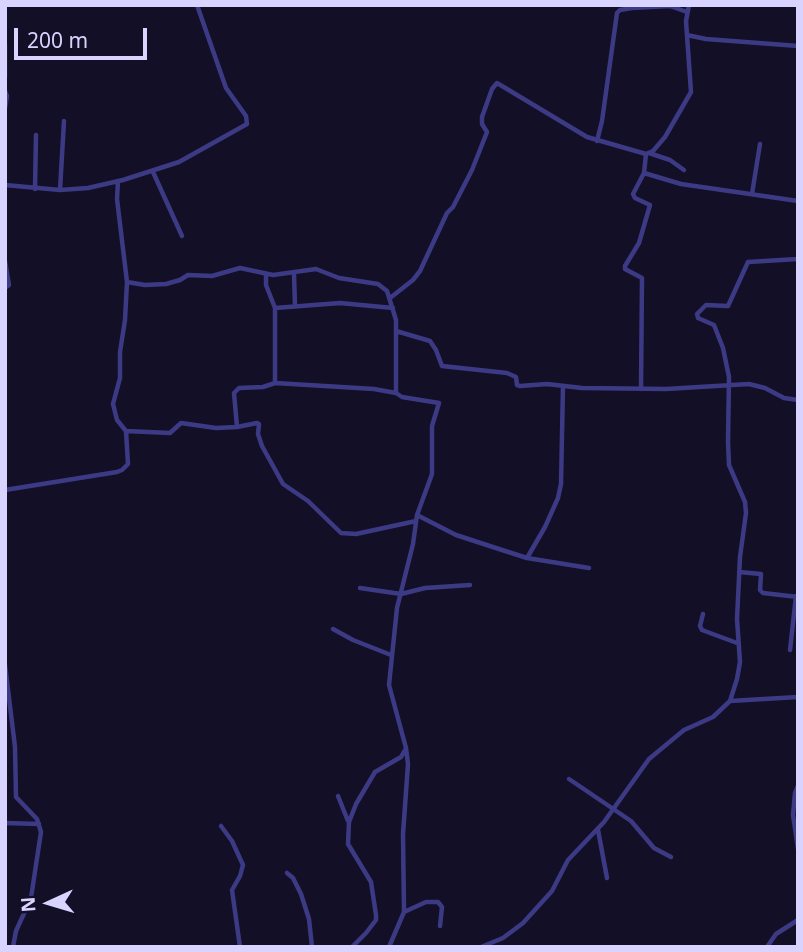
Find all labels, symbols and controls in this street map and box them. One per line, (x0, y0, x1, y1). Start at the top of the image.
scale bar (18, 14, 150, 58)
text: 200 m (27, 26, 88, 54)
north arrow (14, 868, 84, 938)
text: N (15, 896, 42, 913)

